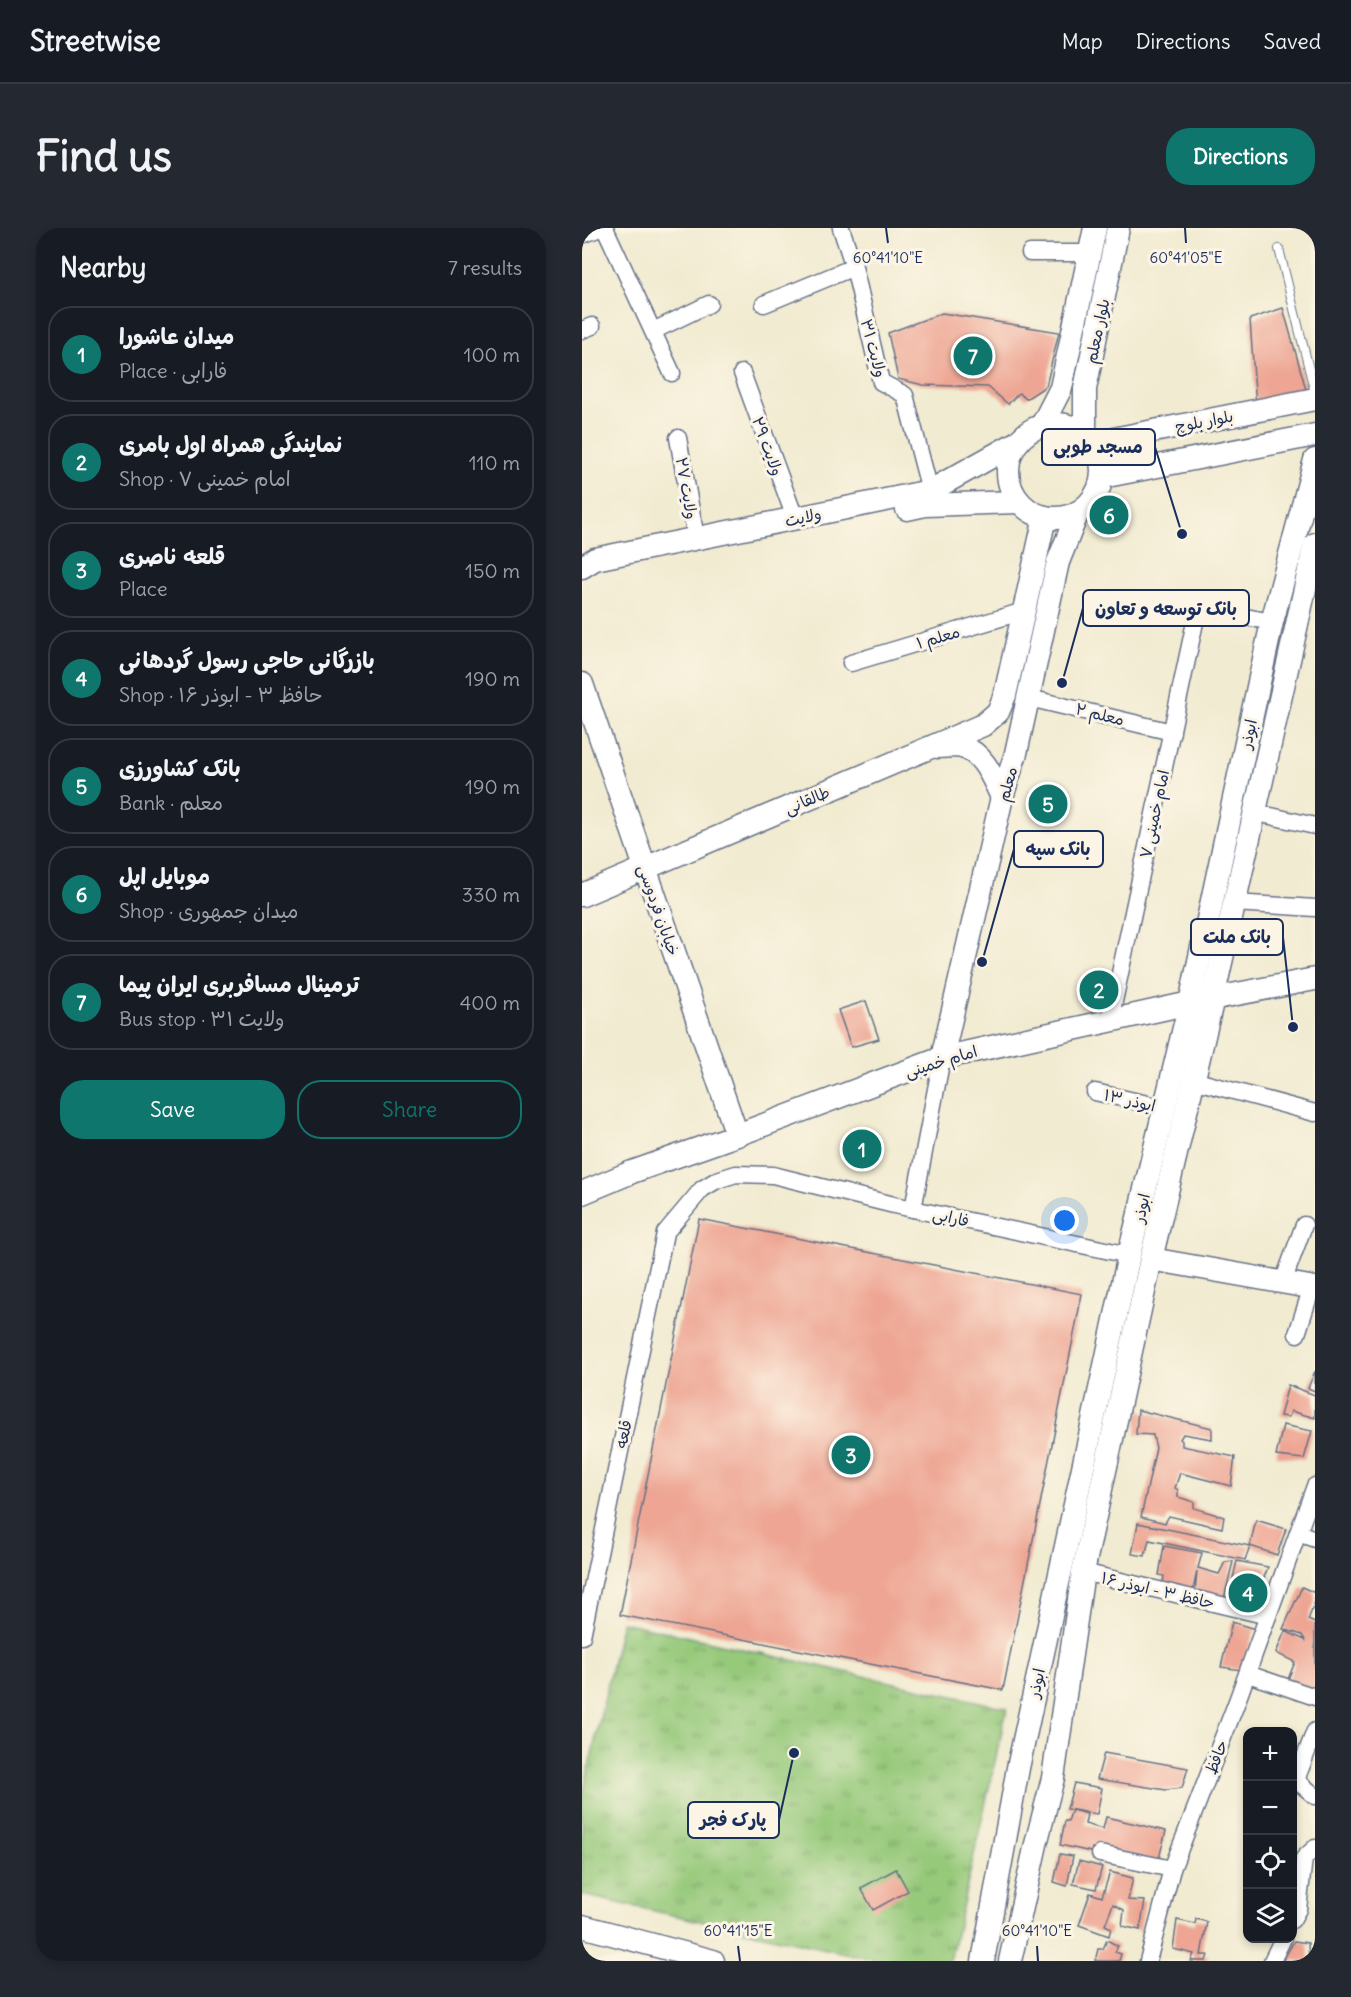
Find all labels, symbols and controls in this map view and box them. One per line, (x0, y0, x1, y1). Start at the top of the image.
text: Streetwise (30, 23, 161, 59)
text: Map (1062, 28, 1103, 55)
text: Directions (1136, 28, 1230, 55)
text: Saved (1263, 28, 1321, 55)
button: Directions (1166, 128, 1315, 185)
text: Find us (36, 130, 172, 182)
text: 60°41'10"E (853, 248, 923, 267)
text: 60°41'05"E (1150, 248, 1223, 267)
text: Nearby (60, 251, 146, 284)
text: 7 results (448, 255, 522, 280)
street label: بلوار معلم (1080, 297, 1117, 366)
street label: ولایت ۳۱ (857, 317, 891, 379)
text: میدان عاشورا (119, 322, 234, 350)
pin: 7 (954, 334, 992, 378)
text: 1 (78, 342, 85, 367)
text: 100 m (463, 342, 520, 367)
text: Place · فارابی (119, 358, 227, 383)
street label: بلوار بلوچ (1173, 406, 1235, 437)
street label: ولایت ۲۹ (748, 414, 788, 478)
callout: مسجد طوبی (1042, 429, 1155, 465)
text: نمایندگی همراه اول بامری (119, 430, 342, 458)
text: مسجد طوبی (1053, 435, 1143, 459)
text: 2 (76, 450, 87, 475)
text: 110 m (469, 450, 520, 475)
street label: ولایت ۲۷ (672, 455, 702, 521)
text: Shop · امام خمینی ۷ (119, 466, 291, 491)
pin: 6 (1090, 492, 1128, 538)
street label: ولایت (783, 503, 823, 531)
text: قلعه ناصری (119, 542, 225, 570)
text: 3 (76, 558, 87, 583)
text: 150 m (465, 558, 520, 583)
text: Place (119, 576, 167, 601)
callout: بانک توسعه و تعاون (1083, 590, 1249, 626)
text: بانک توسعه و تعاون (1095, 597, 1237, 621)
street label: معلم ۱ (914, 621, 963, 656)
text: بازرگانی حاجی رسول گردهانی (119, 646, 375, 674)
text: 4 (76, 666, 87, 691)
text: 190 m (465, 666, 520, 691)
text: Shop · حافظ ۳ - ابوذر ۱۶ (119, 682, 323, 707)
street label: معلم ۲ (1073, 698, 1127, 733)
street label: ابوذر (1235, 717, 1262, 753)
text: بانک کشاورزی (119, 754, 241, 782)
street label: معلم (993, 764, 1024, 804)
street label: امام خمینی ۷ (1135, 768, 1176, 861)
text: 5 (76, 774, 87, 799)
text: 190 m (465, 774, 520, 799)
street label: طالقانی (781, 782, 833, 819)
pin: 5 (1028, 782, 1068, 826)
text: Bank · معلم (119, 790, 223, 815)
callout: بانک سپه (1014, 831, 1103, 867)
text: بانک سپه (1026, 837, 1090, 861)
text: موبایل اپل (119, 862, 210, 890)
street label: خیابان فردوسی (633, 862, 684, 959)
text: 6 (76, 882, 87, 907)
text: 330 m (462, 882, 520, 907)
text: Shop · میدان جمهوری (119, 898, 298, 923)
callout: بانک ملت (1191, 919, 1283, 955)
text: بانک ملت (1203, 925, 1271, 948)
pin: 2 (1080, 968, 1118, 1012)
text: ترمینال مسافربری ایران پیما (119, 970, 359, 998)
text: 7 (77, 990, 86, 1015)
text: 400 m (460, 990, 520, 1015)
text: Bus stop · ولایت ۳۱ (119, 1006, 284, 1031)
street label: امام خمینی (902, 1040, 981, 1084)
button: Save (60, 1080, 285, 1139)
button: Share (297, 1080, 522, 1139)
street label: ابوذر ۱۳ (1102, 1084, 1158, 1117)
pin: 1 (842, 1126, 882, 1172)
street label: ابوذر (1127, 1191, 1155, 1227)
street label: فارابی (931, 1203, 971, 1232)
your location (1050, 1206, 1079, 1235)
street label: قلعه (610, 1418, 636, 1450)
pin: 3 (832, 1432, 870, 1478)
street label: حافظ ۳ - ابوذر ۱۶ (1099, 1567, 1217, 1614)
pin: 4 (1228, 1570, 1268, 1616)
street label: ابوذر (1023, 1666, 1050, 1702)
map controls (1243, 1727, 1297, 1943)
button: + (1243, 1727, 1297, 1781)
street label: حافظ (1200, 1737, 1232, 1777)
button: − (1243, 1781, 1297, 1835)
callout: پارک فجر (688, 1802, 779, 1838)
text: پارک فجر (698, 1808, 767, 1832)
button: locate (1243, 1835, 1297, 1889)
button: layers (1243, 1889, 1297, 1943)
text: 60°41'15"E (703, 1921, 773, 1940)
text: 60°41'10"E (1002, 1921, 1072, 1940)

